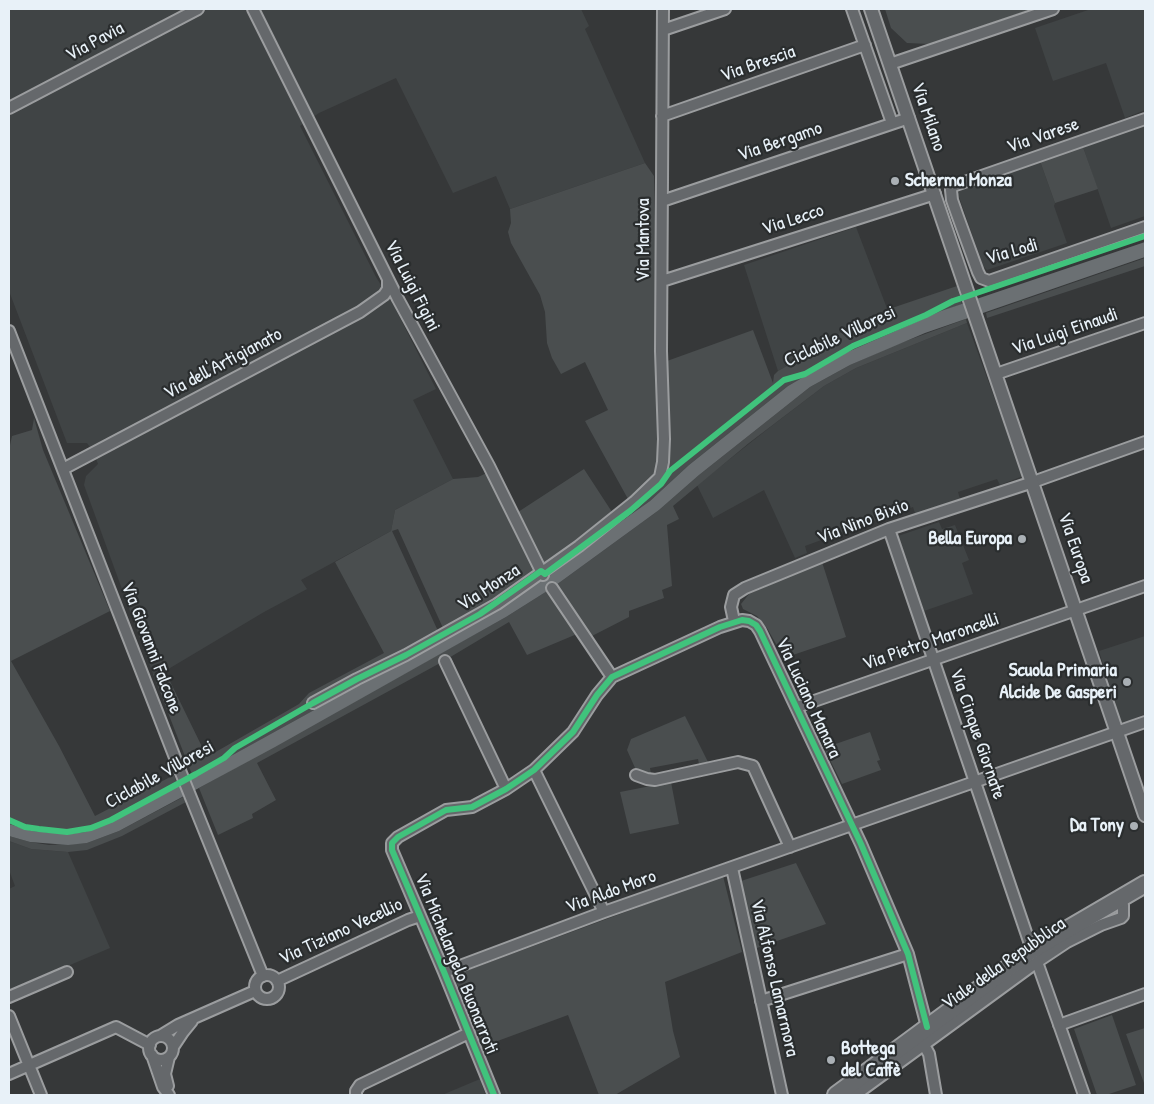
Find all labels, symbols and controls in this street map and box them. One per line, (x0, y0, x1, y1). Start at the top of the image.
street label: Via Pavia (62, 17, 128, 67)
street label: Via Brescia (718, 41, 798, 87)
street label: Via Milano (906, 80, 950, 154)
street label: Via Varese (1004, 113, 1082, 159)
street label: Via Bergamo (735, 117, 825, 167)
place label: Scherma Monza (905, 170, 1012, 192)
marker: Scherma Monza (889, 175, 901, 187)
street label: Via Mantova (633, 198, 655, 282)
street label: Via Lecco (759, 199, 827, 241)
street label: Via Lodi (983, 234, 1041, 270)
street label: Via Luigi Figini (379, 236, 445, 336)
street label: Ciclabile Villoresi (780, 301, 900, 373)
street label: Via Luigi Einaudi (1009, 303, 1121, 361)
street label: Via dell'Artigianato (160, 323, 286, 405)
street label: Via Nino Bixio (814, 494, 912, 550)
street label: Via Europa (1052, 510, 1098, 586)
place label: Bella Europa (928, 528, 1012, 550)
marker: Bella Europa (1016, 533, 1028, 545)
street label: Via Monza (453, 559, 525, 617)
street label: Via Giovanni Falcone (115, 579, 187, 717)
street label: Via Pietro Maroncelli (860, 608, 1002, 676)
street label: Via Luciano Manara (770, 634, 846, 762)
place label: Scuola Primaria Alcide De Gasperi (1000, 660, 1117, 704)
street label: Via Cinque Giornate (944, 666, 1010, 802)
marker: Scuola Primaria Alcide De Gasperi (1121, 676, 1133, 688)
street label: Ciclabile Villoresi (102, 736, 218, 814)
place label: Da Tony (1070, 815, 1124, 837)
marker: Da Tony (1128, 820, 1140, 832)
street label: Via Aldo Moro (563, 865, 659, 919)
street label: Via Michelangelo Buonarroti (409, 870, 503, 1058)
street label: Via Tiziano Vecellio (276, 893, 406, 971)
street label: Via Alfonso Lamarmora (745, 897, 803, 1059)
street label: Viale della Repubblica (938, 913, 1070, 1015)
place label: Bottega del Caffè (841, 1038, 901, 1082)
marker: Bottega del Caffè (825, 1054, 837, 1066)

